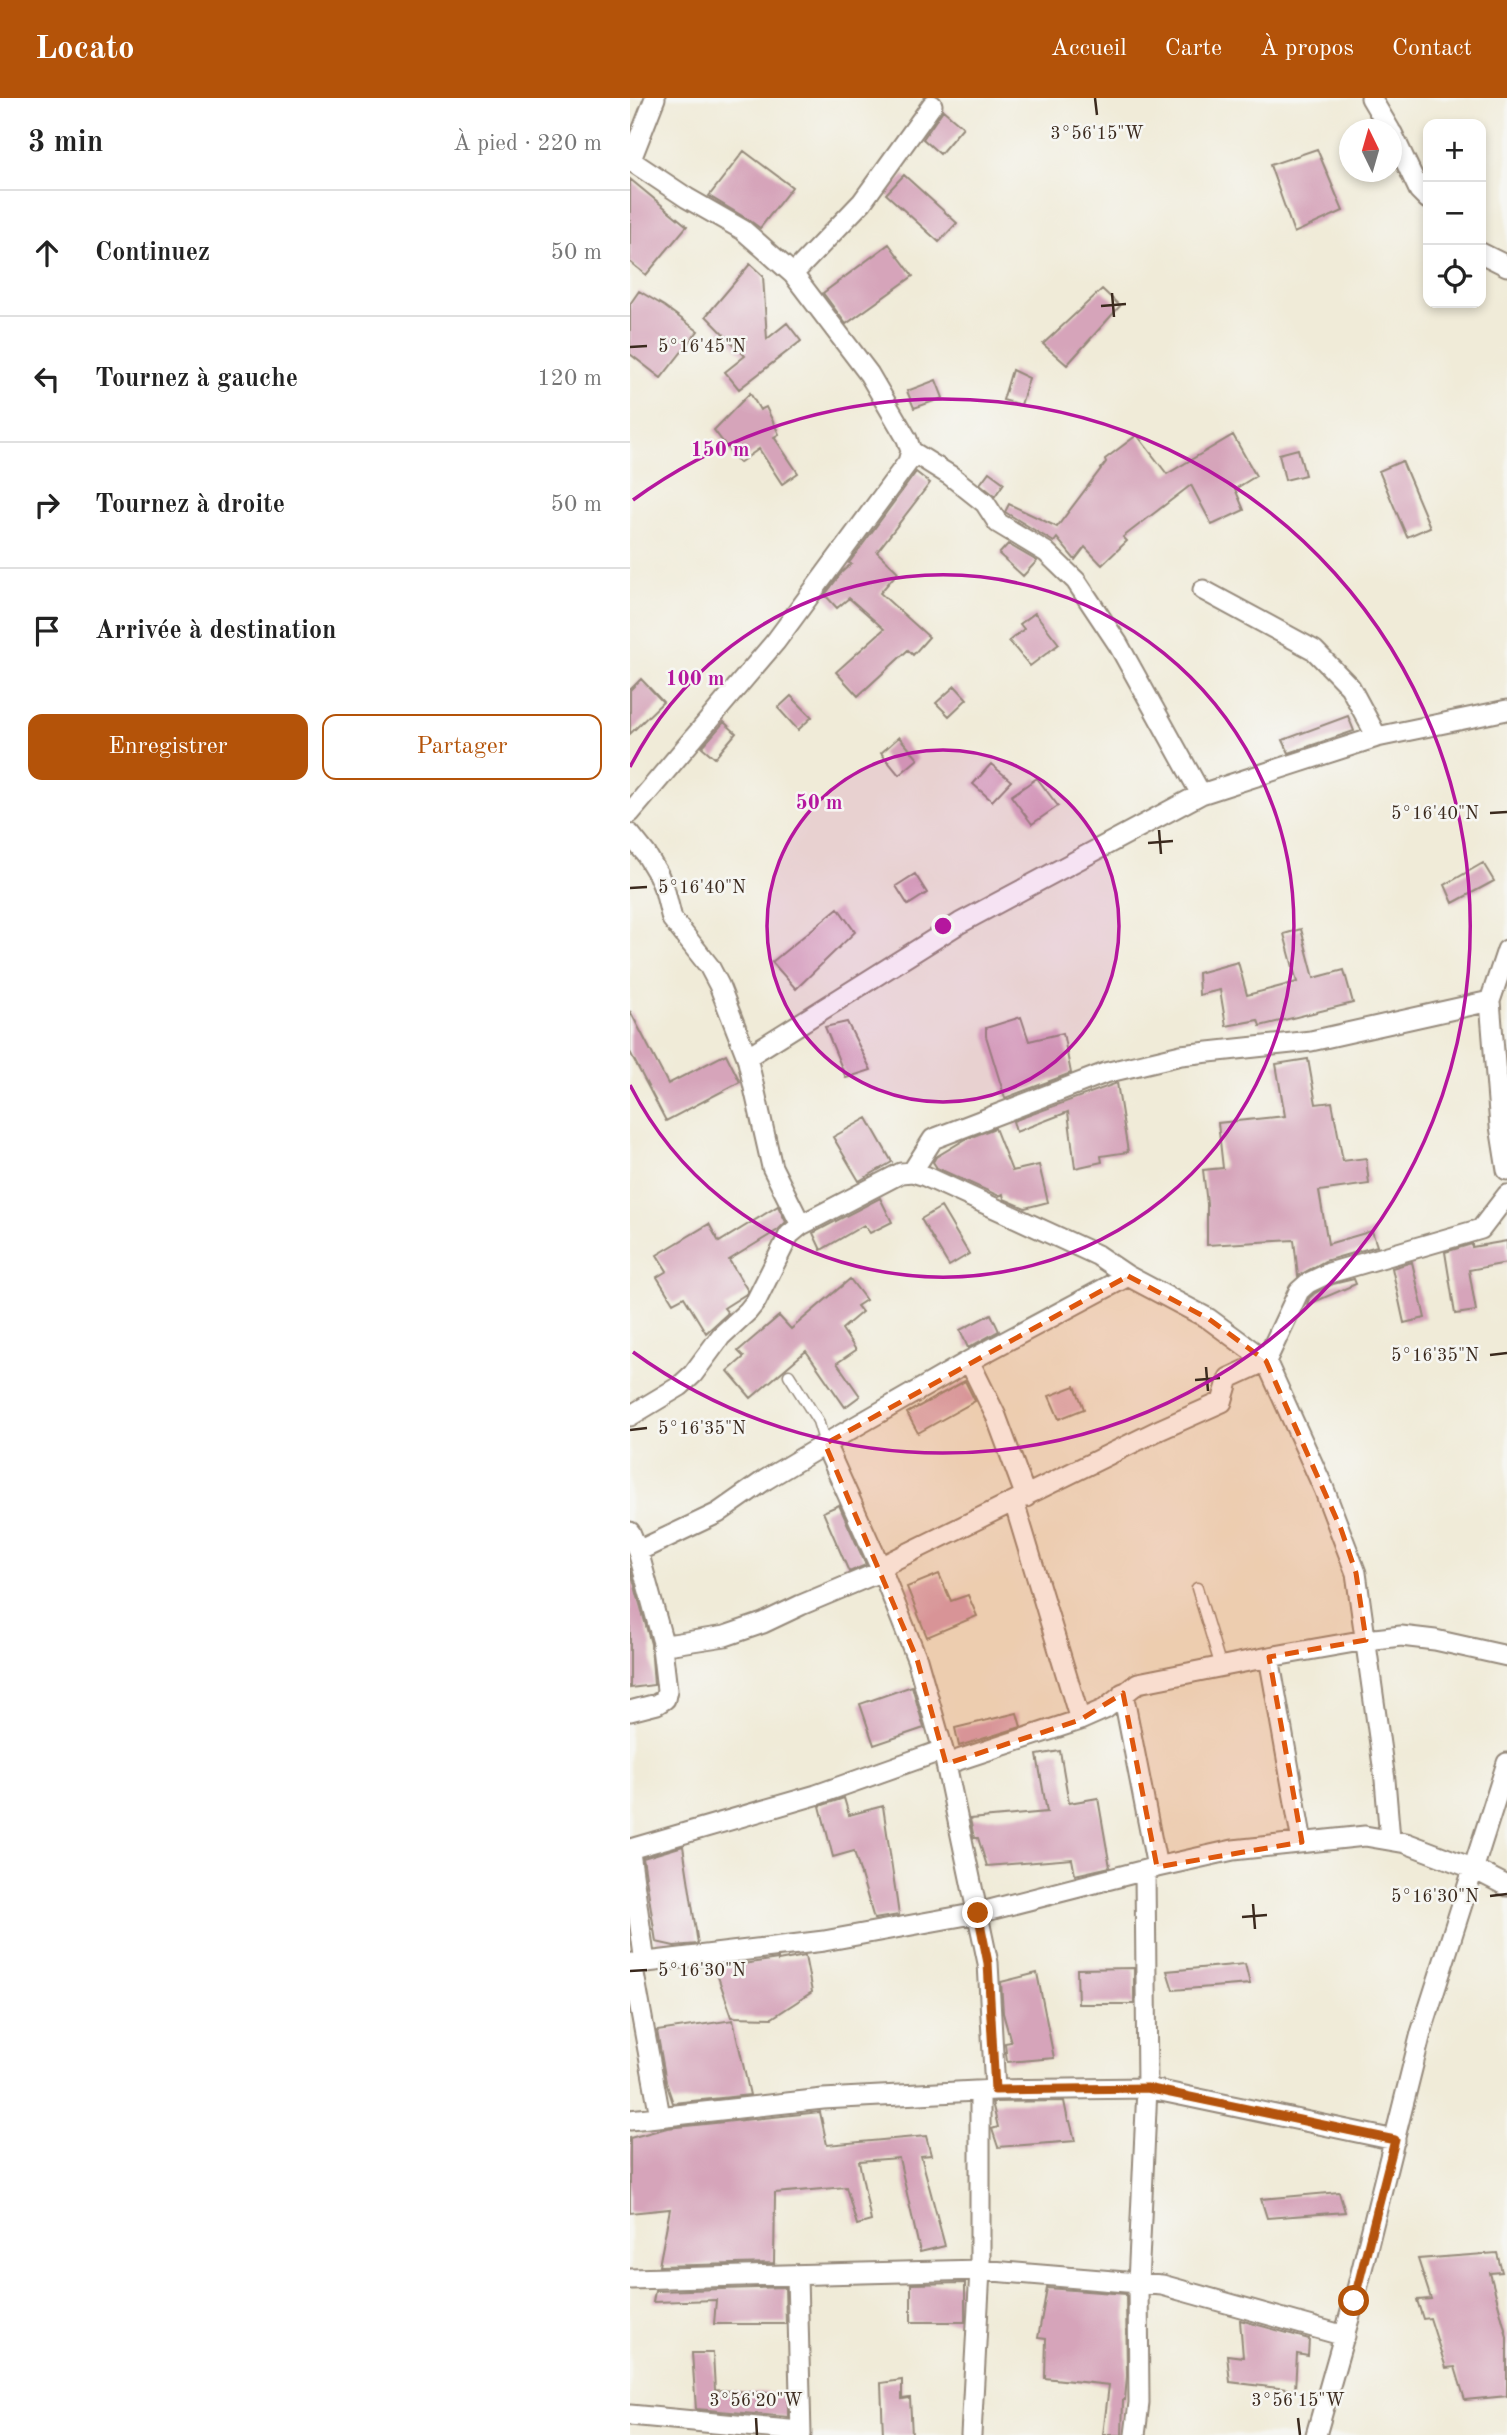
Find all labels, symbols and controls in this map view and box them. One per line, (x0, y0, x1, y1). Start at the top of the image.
text: Locato (35, 33, 135, 66)
text: Accueil (1051, 37, 1127, 61)
text: Carte (1165, 37, 1222, 61)
text: À propos (1260, 37, 1354, 61)
text: Contact (1392, 37, 1472, 61)
north arrow (1339, 119, 1402, 182)
map controls (1423, 119, 1486, 308)
button: + (1423, 119, 1486, 182)
text: 3°56'15"W (1050, 125, 1144, 143)
text: 3 min (28, 128, 103, 158)
text: À pied · 220 m (453, 132, 602, 155)
button: − (1423, 182, 1486, 245)
icon: ahead (28, 234, 66, 272)
text: Continuez (95, 240, 210, 266)
text: 50 m (551, 241, 602, 264)
button: locate (1423, 245, 1486, 308)
text: 5°16'45"N (658, 338, 746, 356)
icon: left (28, 360, 66, 398)
text: Tournez à gauche (95, 366, 298, 392)
text: 120 m (537, 367, 602, 390)
text: 150 m (690, 440, 750, 461)
icon: right (28, 486, 66, 524)
text: Tournez à droite (95, 492, 285, 518)
text: 50 m (551, 493, 602, 516)
icon: arrive (28, 612, 66, 650)
text: Arrivée à destination (95, 618, 337, 644)
text: 100 m (665, 669, 725, 690)
button: Enregistrer (28, 714, 308, 780)
button: Partager (322, 714, 602, 780)
text: 50 m (795, 793, 843, 814)
text: 5°16'40"N (1391, 805, 1479, 823)
text: 5°16'40"N (658, 879, 746, 897)
centre of rings (931, 914, 955, 938)
text: 5°16'35"N (1391, 1347, 1479, 1365)
text: 5°16'35"N (658, 1420, 746, 1438)
text: 5°16'30"N (1391, 1888, 1479, 1906)
route end (962, 1897, 993, 1928)
text: 5°16'30"N (658, 1962, 746, 1980)
route start (1338, 2285, 1369, 2316)
text: 3°56'20"W (709, 2392, 803, 2410)
text: 3°56'15"W (1251, 2392, 1345, 2410)

